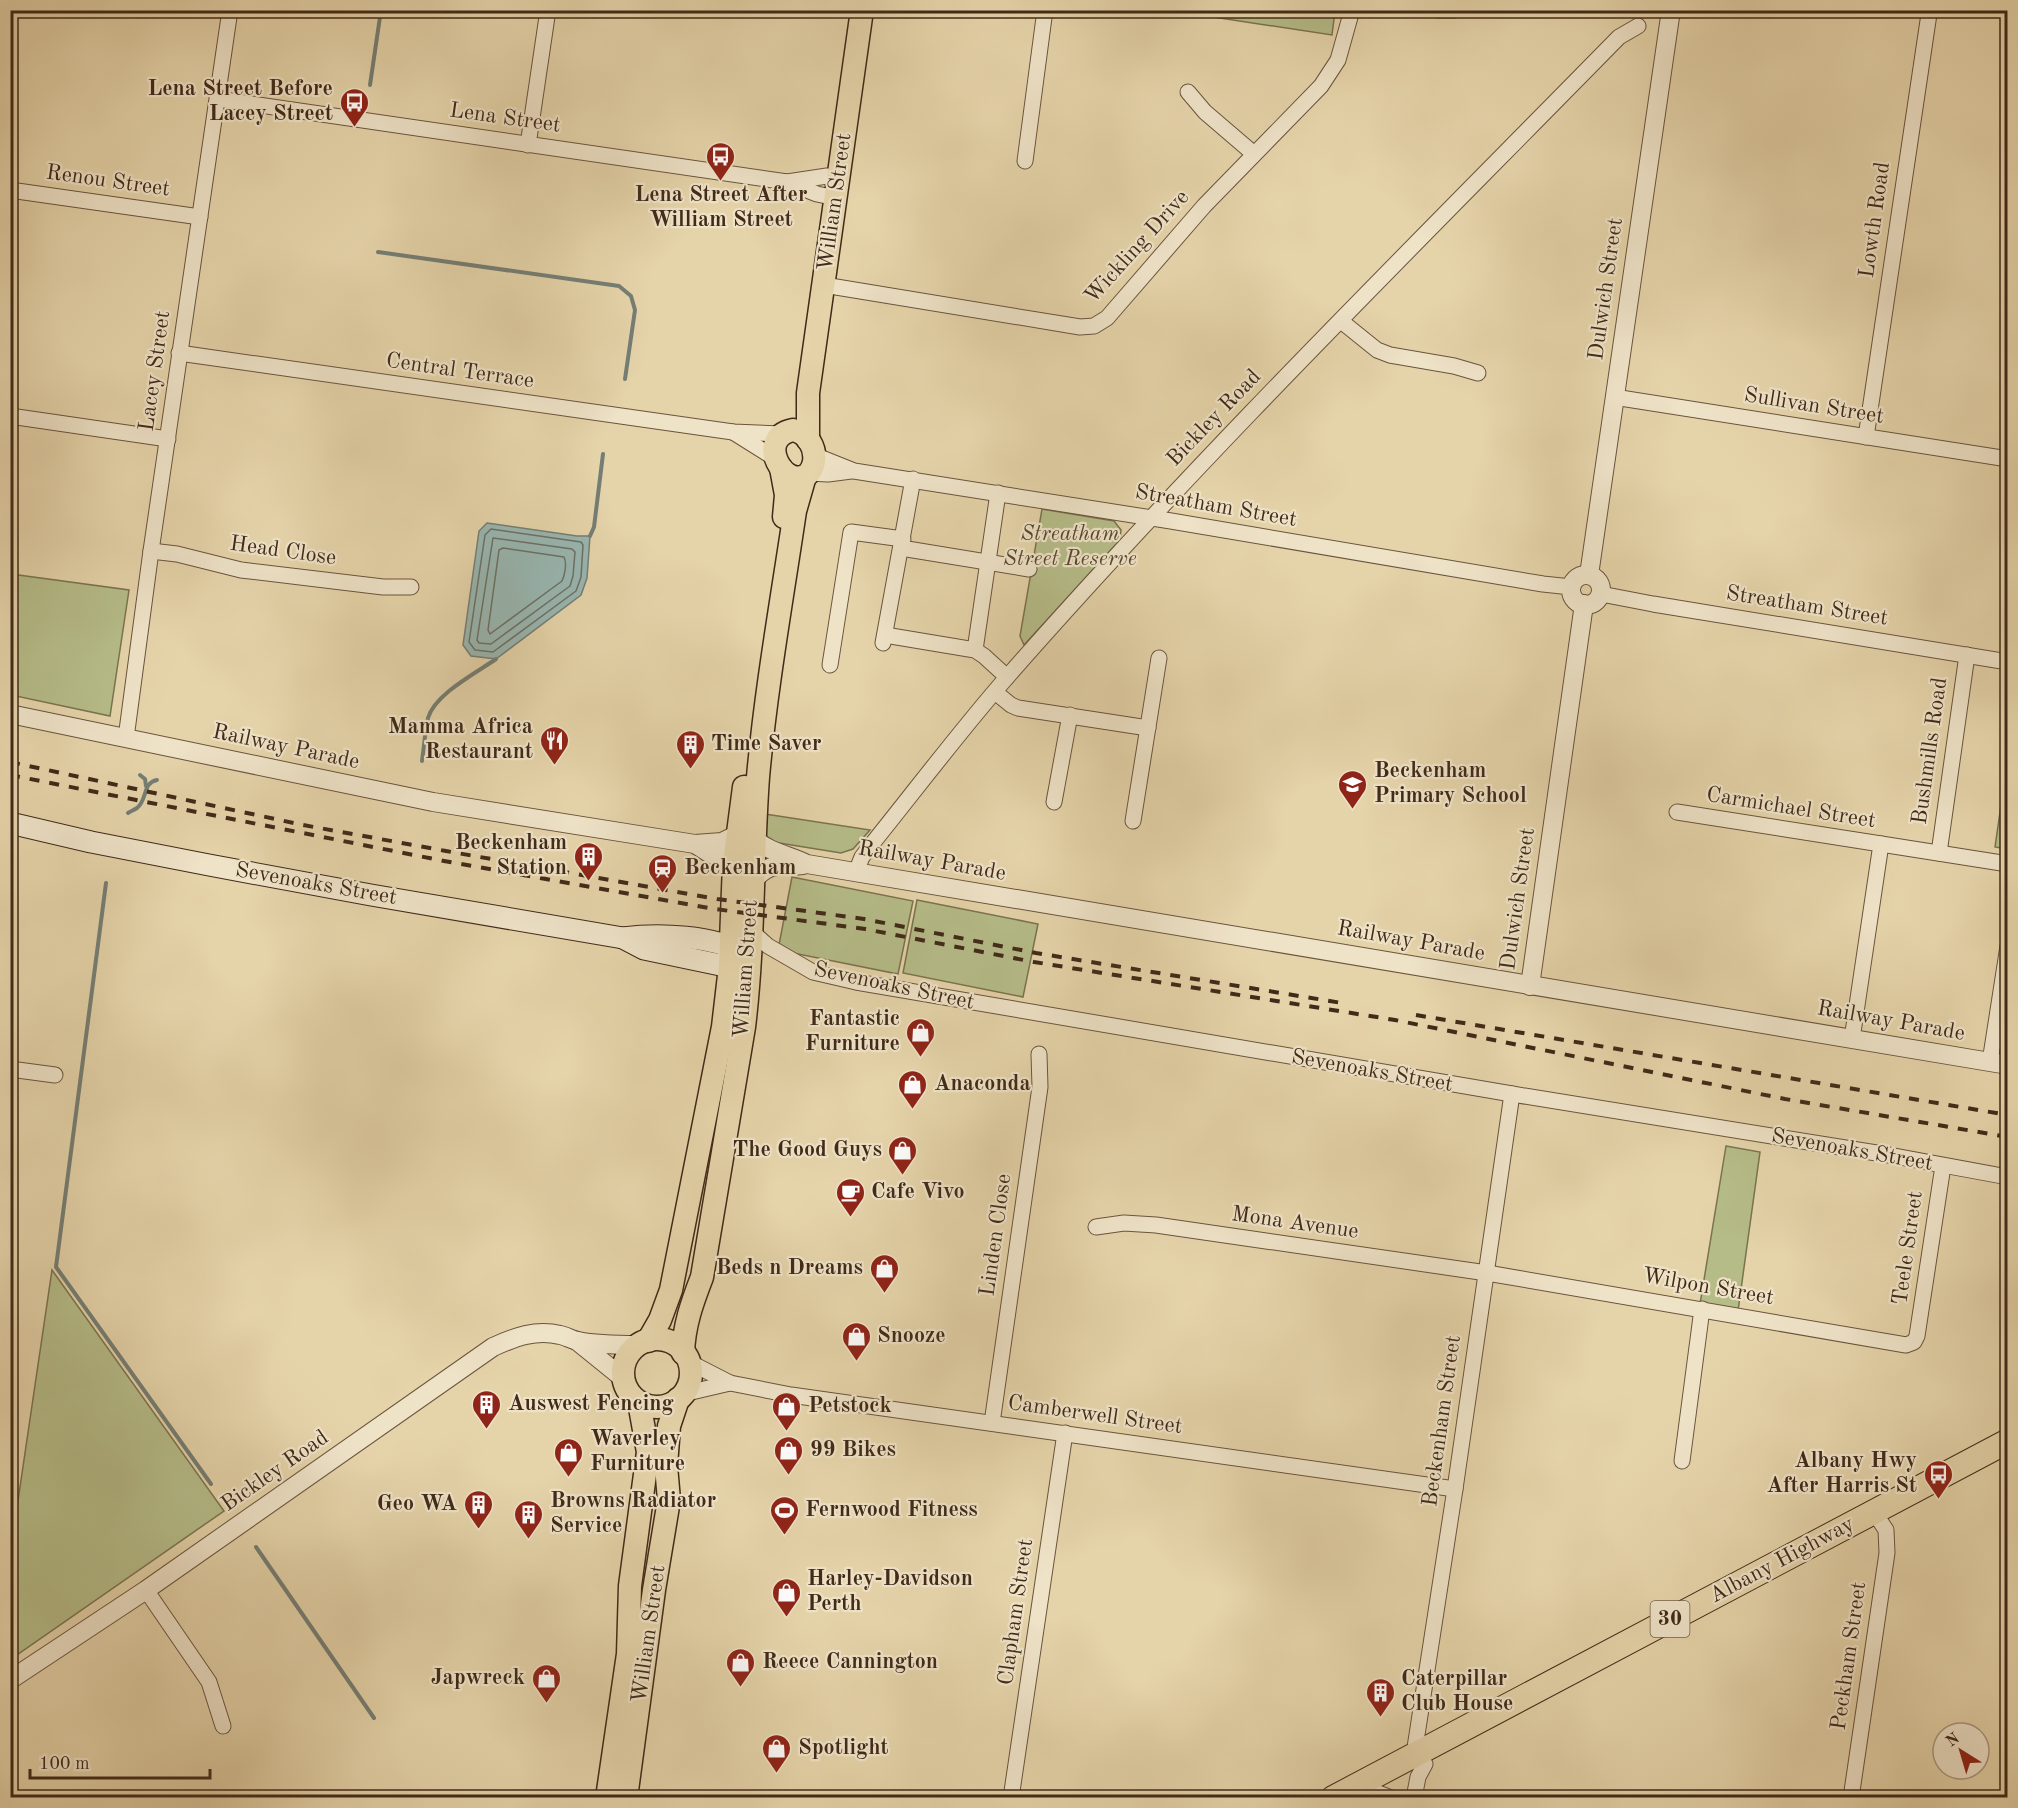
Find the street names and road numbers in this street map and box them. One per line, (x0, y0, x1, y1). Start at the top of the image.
street label: Lena Street (448, 99, 562, 137)
street label: William Street (814, 132, 856, 272)
street label: Lowth Road (1856, 160, 1894, 280)
street label: Renou Street (45, 161, 171, 201)
street label: Wickling Drive (1081, 186, 1193, 308)
street label: Dulwich Street (1585, 216, 1627, 362)
street label: Lacey Street (136, 309, 174, 433)
street label: Central Terrace (385, 350, 535, 392)
street label: Bickley Road (1163, 365, 1265, 471)
street label: Sullivan Street (1742, 384, 1886, 428)
street label: Streatham Street (1133, 481, 1299, 531)
street label: Head Close (228, 533, 338, 569)
street label: Streatham Street (1724, 582, 1890, 630)
street label: Bushmills Road (1909, 676, 1951, 826)
street label: Railway Parade (211, 721, 361, 773)
street label: Carmichael Street (1705, 784, 1877, 832)
street label: Dulwich Street (1497, 826, 1539, 972)
street label: Railway Parade (856, 837, 1008, 885)
street label: Sevenoaks Street (234, 859, 398, 909)
street label: William Street (730, 899, 762, 1039)
street label: Railway Parade (1335, 917, 1487, 965)
street label: Sevenoaks Street (812, 958, 976, 1014)
street label: Railway Parade (1815, 997, 1967, 1045)
street label: Sevenoaks Street (1290, 1046, 1454, 1096)
street label: Sevenoaks Street (1770, 1125, 1934, 1175)
street label: Linden Close (977, 1172, 1015, 1298)
street label: Teele Street (1889, 1190, 1927, 1306)
street label: Mona Avenue (1230, 1203, 1360, 1243)
street label: Wilpon Street (1641, 1265, 1775, 1309)
street label: Beckenham Street (1419, 1334, 1465, 1508)
street label: Camberwell Street (1006, 1392, 1184, 1438)
street label: Bickley Road (217, 1426, 333, 1516)
street label: Albany Highway (1706, 1513, 1858, 1607)
street label: Clapham Street (995, 1537, 1037, 1687)
street label: William Street (628, 1564, 670, 1704)
street label: Peckham Street (1828, 1580, 1870, 1732)
road number: 30 (1650, 1601, 1690, 1637)

